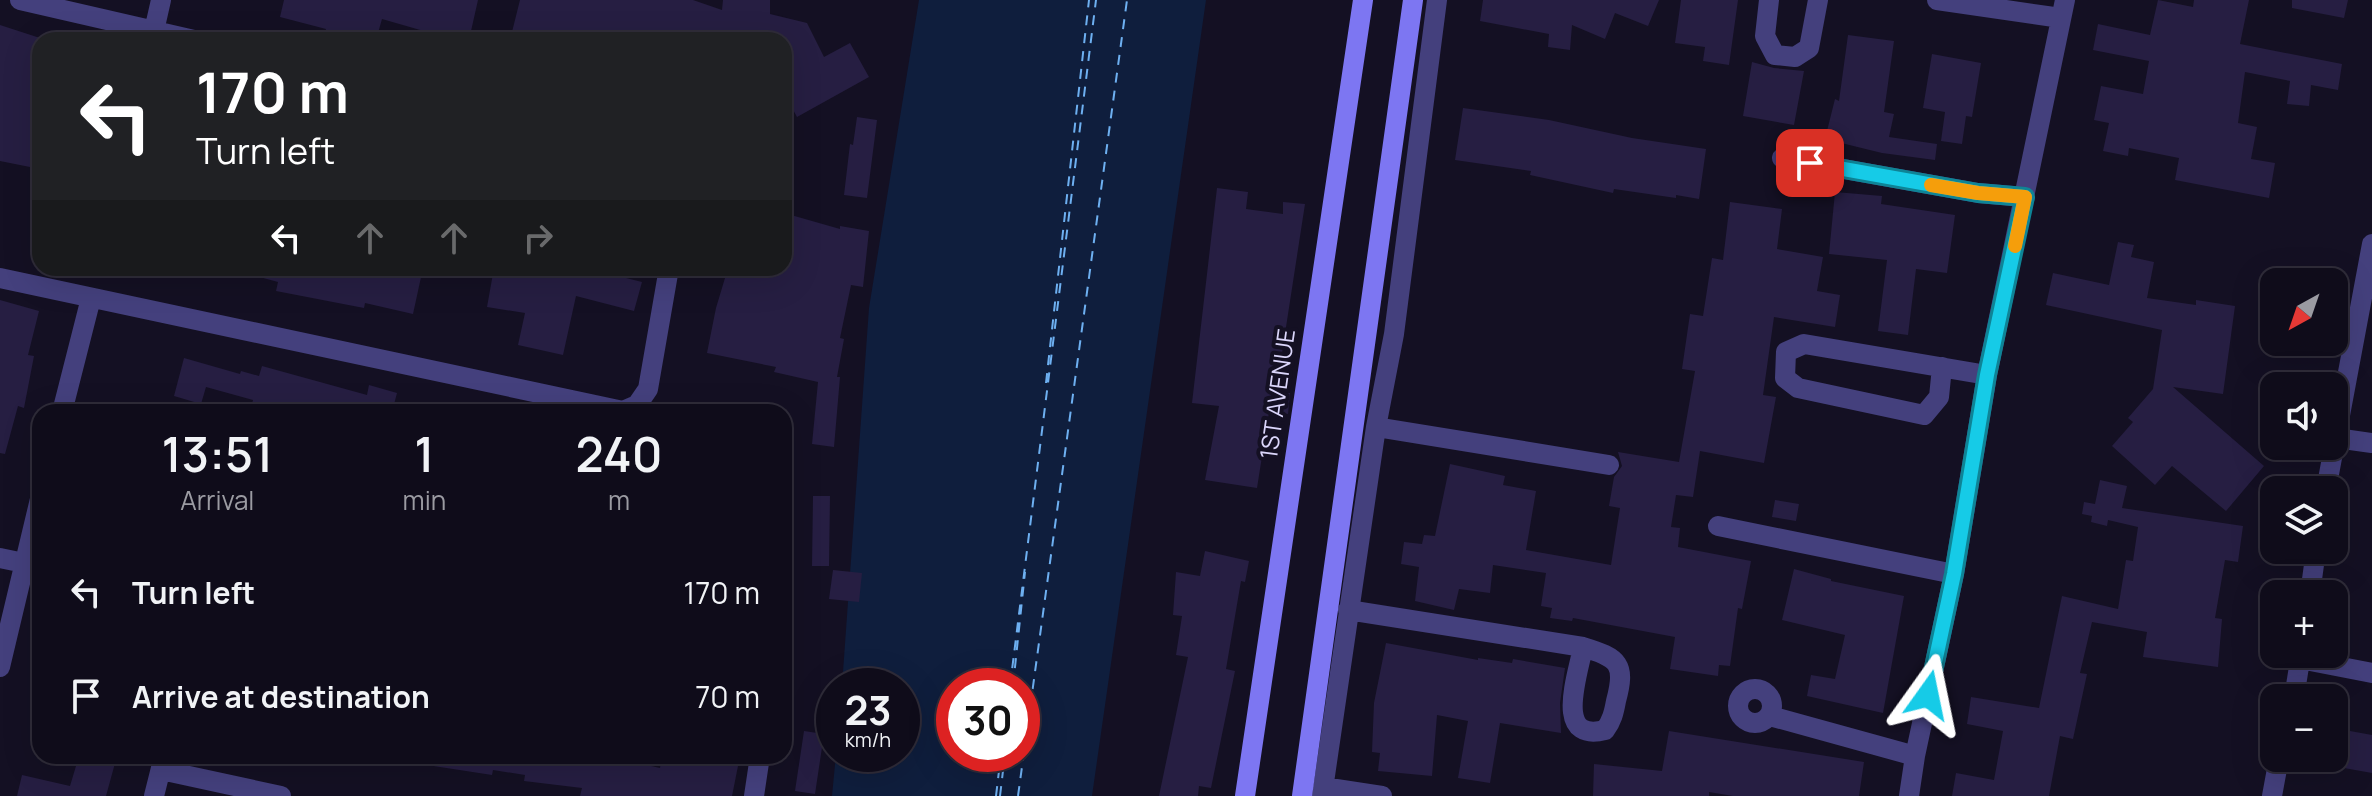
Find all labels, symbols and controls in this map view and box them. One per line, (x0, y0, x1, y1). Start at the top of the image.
text: 170 m (196, 53, 349, 130)
icon: left (64, 64, 168, 168)
text: Turn left (196, 126, 335, 175)
pin (1776, 129, 1844, 197)
icon: arrive (1788, 141, 1832, 185)
icon: left (264, 216, 308, 260)
icon: ahead (348, 216, 392, 260)
icon: ahead (432, 216, 476, 260)
icon: right (516, 216, 560, 260)
north arrow (2260, 268, 2348, 356)
map controls (2260, 268, 2348, 772)
street label: 1ST AVENUE (1251, 327, 1302, 461)
button: sound (2260, 372, 2348, 460)
text: 13:51 (161, 421, 273, 486)
text: 1 (414, 421, 435, 486)
text: 240 (576, 421, 663, 486)
button: layers (2260, 476, 2348, 564)
text: Arrival (180, 482, 254, 518)
text: min (403, 482, 446, 518)
text: m (608, 482, 630, 518)
icon: left (64, 570, 108, 614)
text: Turn left (132, 572, 255, 613)
text: 170 m (683, 572, 760, 613)
button: + (2260, 580, 2348, 668)
position arrow (1886, 653, 1970, 737)
speed limit sign: 30 (936, 668, 1040, 772)
icon: arrive (64, 674, 108, 718)
text: Arrive at destination (132, 676, 430, 717)
text: 70 m (695, 676, 760, 717)
text: 23 (844, 682, 892, 737)
button: − (2260, 684, 2348, 772)
text: km/h (845, 726, 891, 753)

